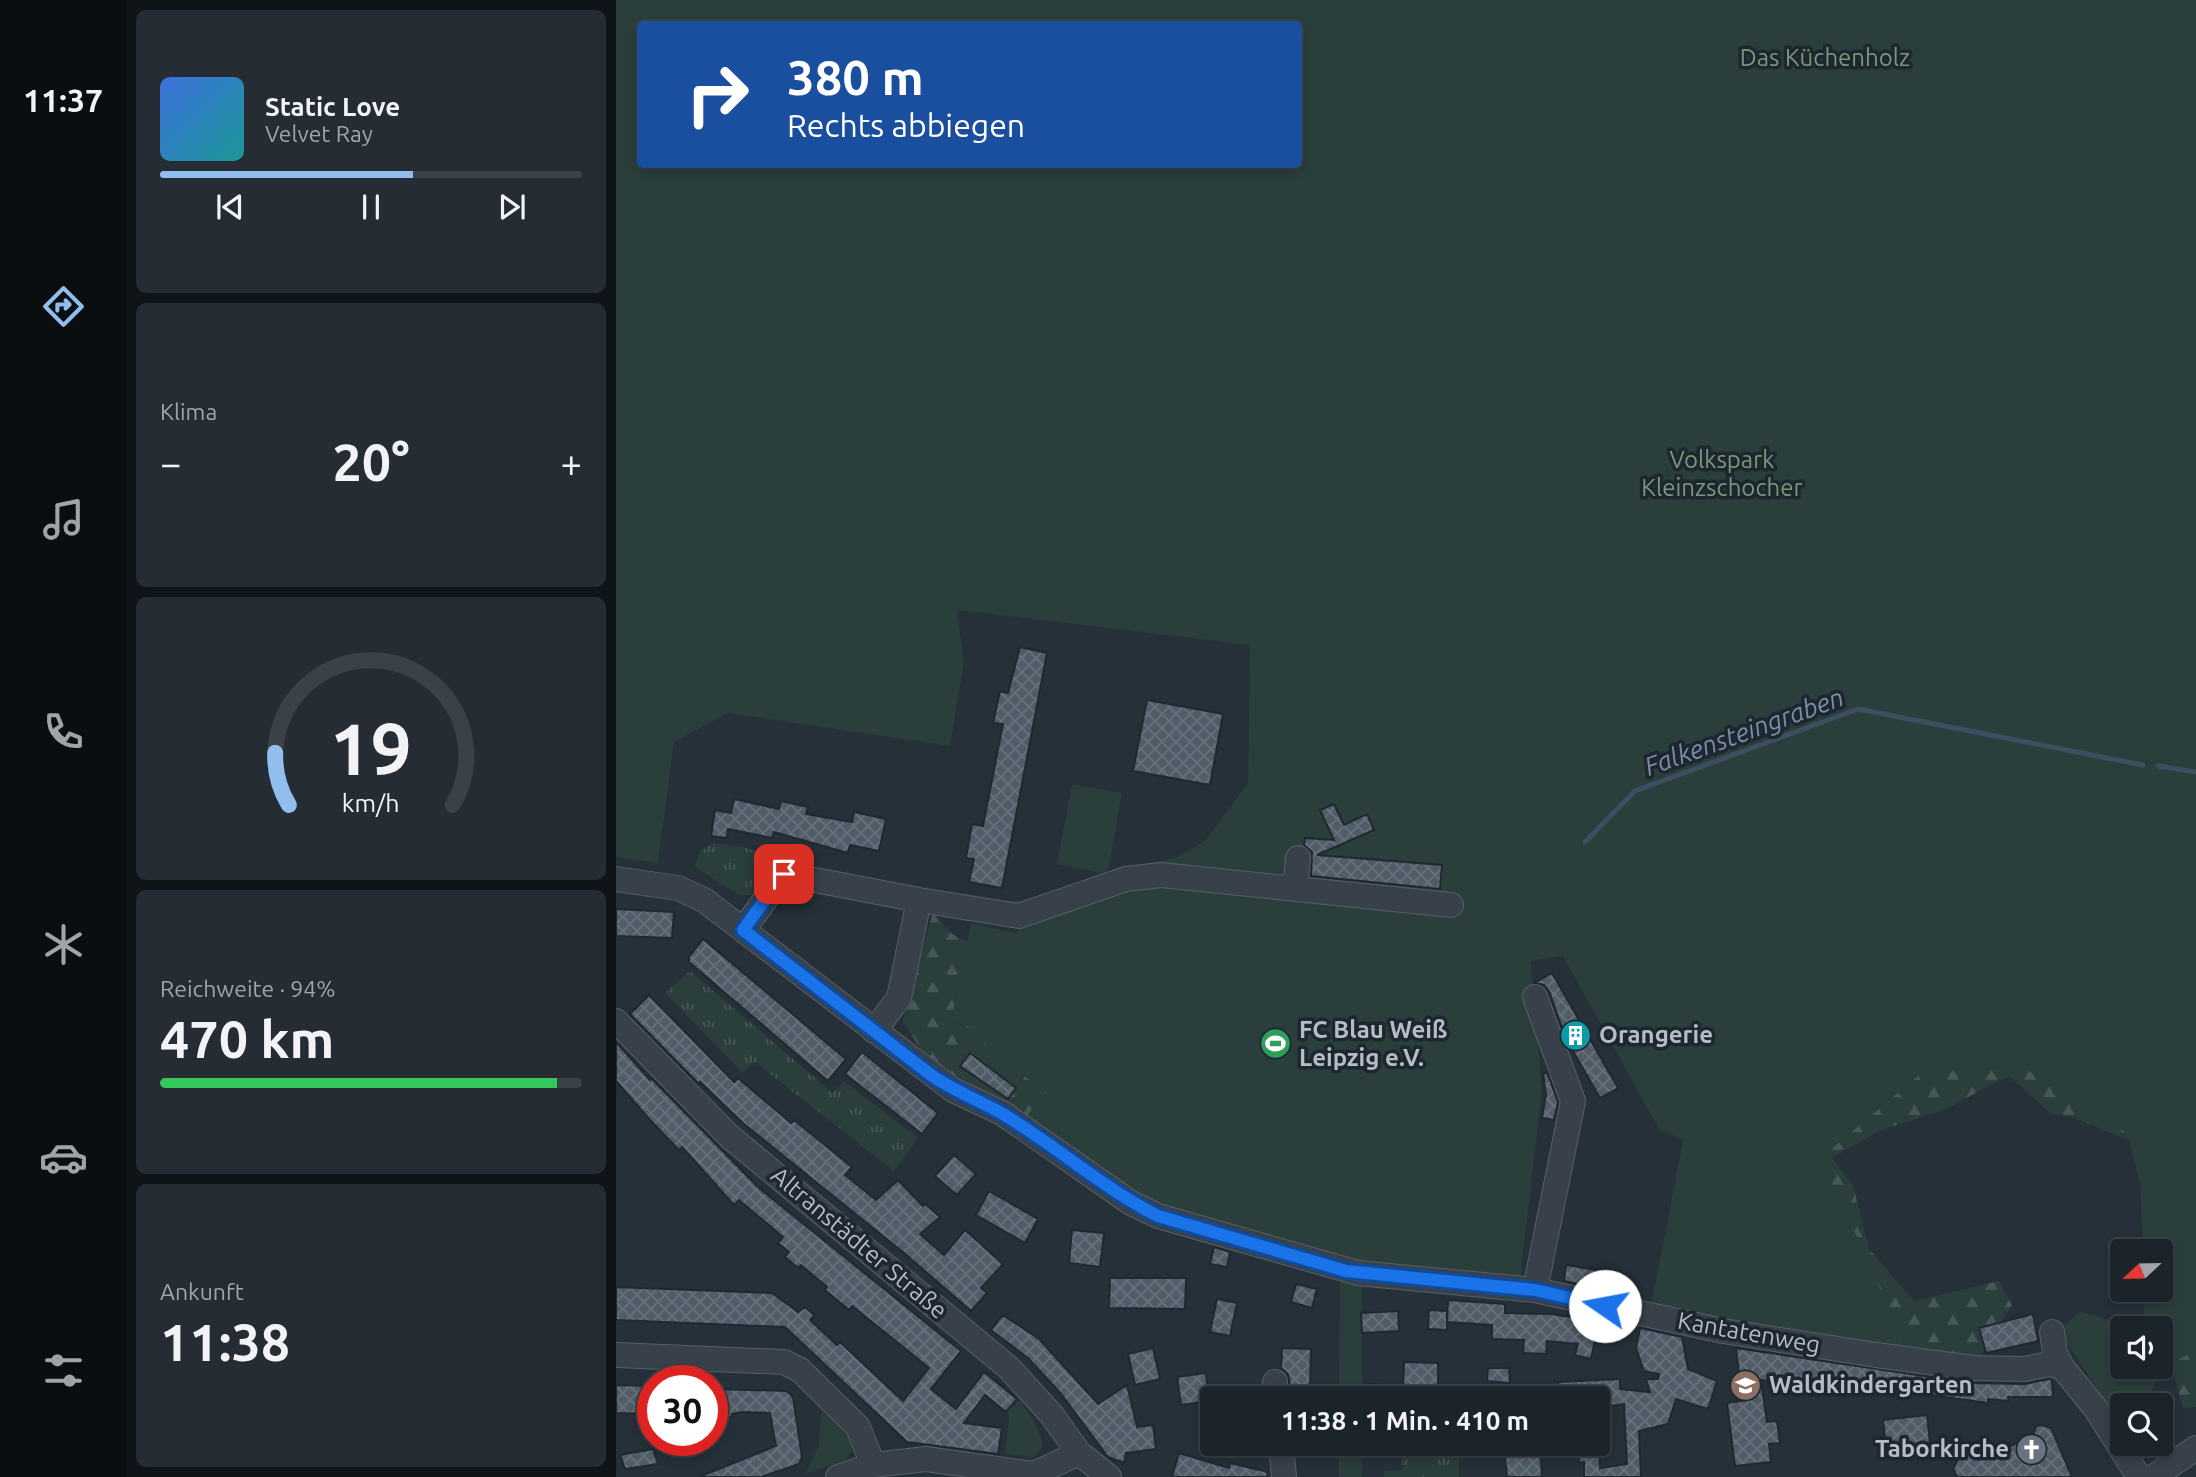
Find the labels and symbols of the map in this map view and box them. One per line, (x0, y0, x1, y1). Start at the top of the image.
park label: Das Küchenholz (1740, 44, 1910, 71)
park label: Volkspark Kleinzschocher (1641, 446, 1803, 501)
water label: Falkensteingraben (1640, 682, 1847, 781)
pin (754, 844, 814, 904)
place label: FC Blau Weiß Leipzig e.V. (1299, 1016, 1448, 1071)
building icon: Orangerie (1559, 1018, 1593, 1052)
place label: Orangerie (1599, 1021, 1713, 1048)
sports icon: FC Blau Weiß Leipzig e.V. (1259, 1027, 1293, 1061)
street label: Altranstädter Straße (766, 1161, 953, 1324)
north arrow (2110, 1239, 2174, 1302)
position arrow (1568, 1269, 1642, 1343)
street label: Kantatenweg (1676, 1307, 1822, 1358)
speed limit sign: 30 (637, 1365, 728, 1456)
school or university icon: Waldkindergarten (1729, 1368, 1763, 1402)
place label: Waldkindergarten (1769, 1371, 1973, 1398)
church icon: Taborkirche (2015, 1432, 2049, 1466)
place label: Taborkirche (1875, 1435, 2009, 1462)

